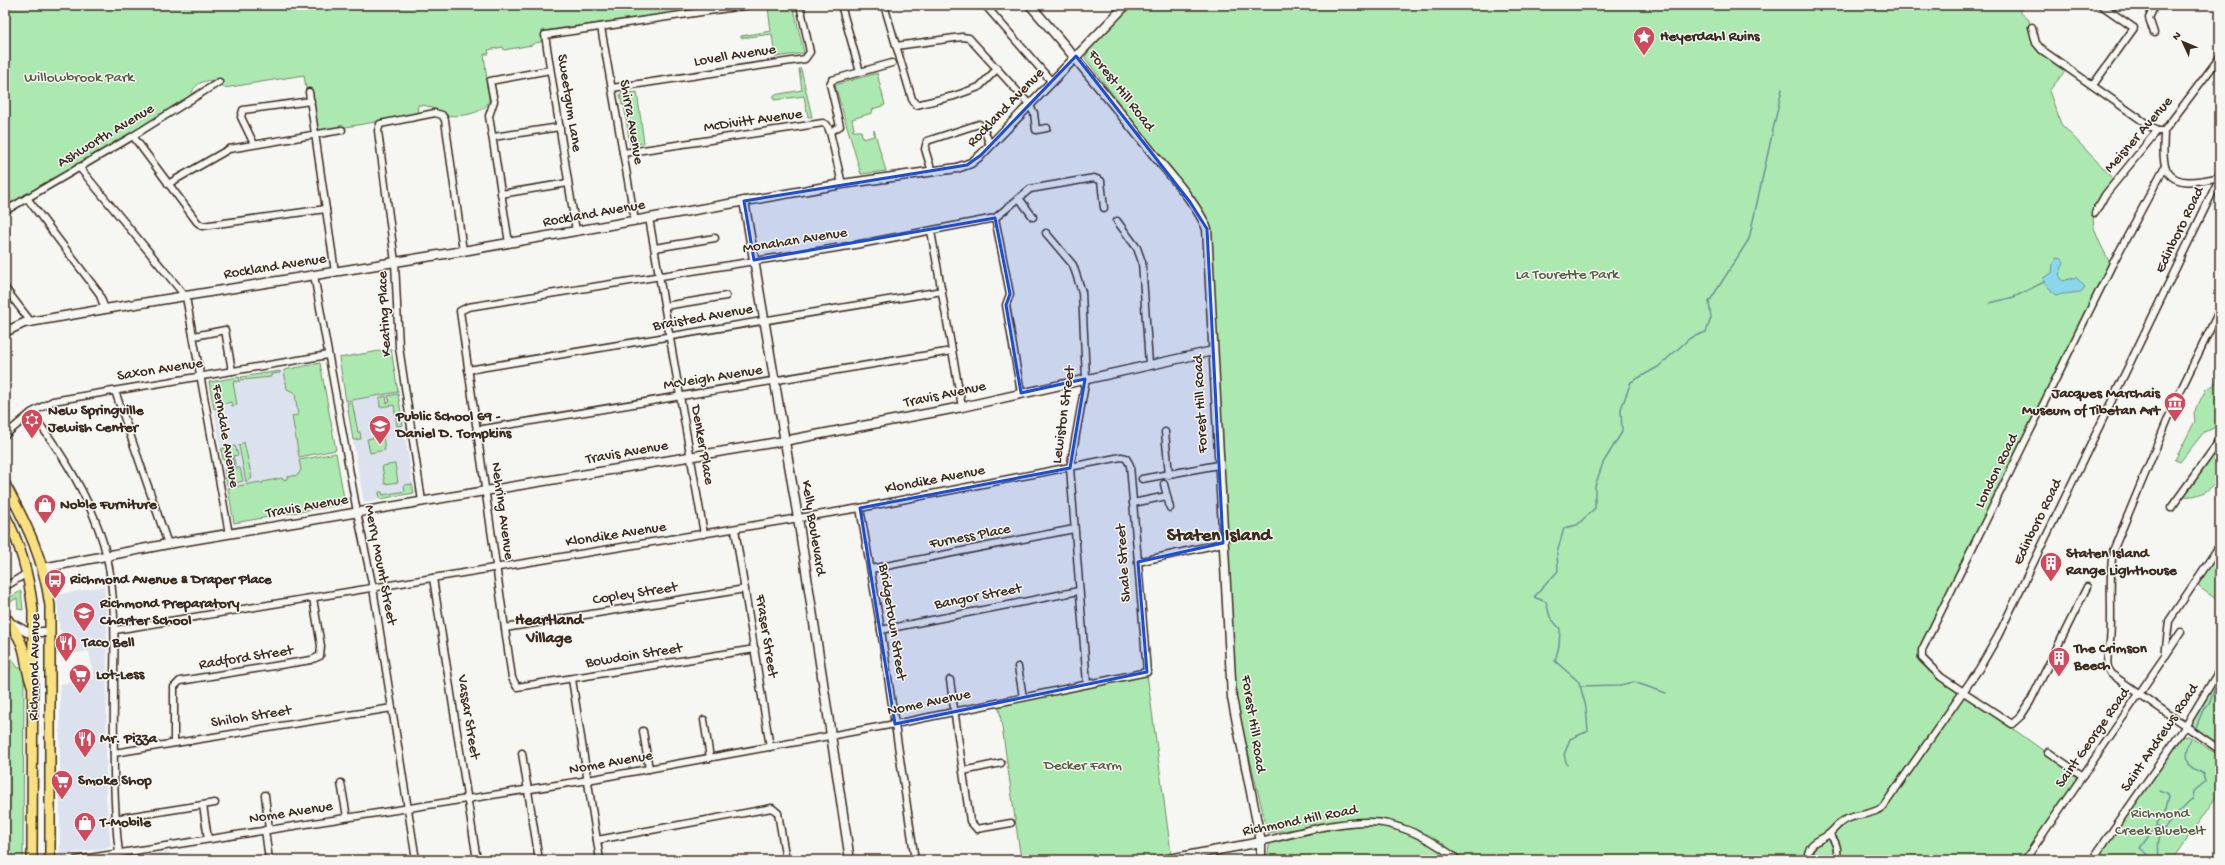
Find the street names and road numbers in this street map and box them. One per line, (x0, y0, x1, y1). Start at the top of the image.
street label: Lovell Avenue (693, 41, 778, 71)
street label: Forest Hill Road (1083, 46, 1159, 136)
street label: Sweetgum Lane (552, 53, 586, 153)
street label: Rockland Avenue (964, 64, 1049, 152)
street label: Shirra Avenue (615, 78, 647, 166)
street label: Meisner Avenue (2101, 93, 2177, 177)
street label: Ashworth Avenue (54, 100, 158, 172)
street label: McDivitt Avenue (703, 105, 804, 137)
street label: Edinboro Road (2151, 183, 2209, 276)
street label: Rockland Avenue (541, 196, 647, 232)
street label: Monahan Avenue (741, 224, 849, 258)
street label: Rockland Avenue (222, 250, 328, 284)
street label: Keating Place (374, 271, 396, 357)
street label: Braisted Avenue (651, 300, 755, 336)
street label: Forest Hill Road (1189, 353, 1213, 455)
street label: Saxon Avenue (116, 354, 205, 386)
street label: McVeigh Avenue (662, 361, 764, 395)
street label: Lewiston Street (1048, 363, 1080, 465)
street label: Travis Avenue (901, 377, 988, 413)
street label: Ferndale Avenue (207, 382, 243, 489)
street label: Denker Place (686, 403, 718, 487)
street label: London Road (1971, 430, 2023, 511)
street label: Travis Avenue (583, 437, 670, 469)
street label: Nehring Avenue (486, 461, 518, 561)
street label: Klondike Avenue (883, 461, 987, 499)
street label: Edinboro Road (2009, 475, 2067, 568)
street label: Kelly Boulevard (797, 479, 830, 578)
street label: Travis Avenue (263, 491, 350, 523)
street label: Merry Mount Street (360, 504, 401, 628)
street label: Klondike Avenue (564, 518, 668, 552)
street label: Furness Place (927, 520, 1012, 554)
street label: Shale Street (1112, 522, 1136, 603)
street label: Bridgetown Street (874, 562, 910, 683)
street label: Copley Street (591, 578, 680, 610)
street label: Bangor Street (932, 579, 1025, 614)
street label: Fraser Street (750, 592, 782, 680)
street label: Richmond Avenue (25, 613, 45, 721)
street label: Bowdoin Street (583, 639, 685, 673)
street label: Radford Street (198, 641, 296, 674)
street label: Vassar Street (452, 673, 484, 762)
street label: Forest Hill Road (1236, 673, 1270, 775)
street label: Saint Andrews Road (2117, 679, 2204, 796)
street label: Saint George Road (2052, 683, 2135, 792)
street label: Nome Avenue (886, 685, 973, 721)
street label: Shiloh Street (210, 701, 294, 732)
street label: Nome Avenue (568, 747, 654, 779)
street label: Nome Avenue (248, 797, 334, 829)
street label: Richmond Hill Road (1241, 801, 1360, 841)

